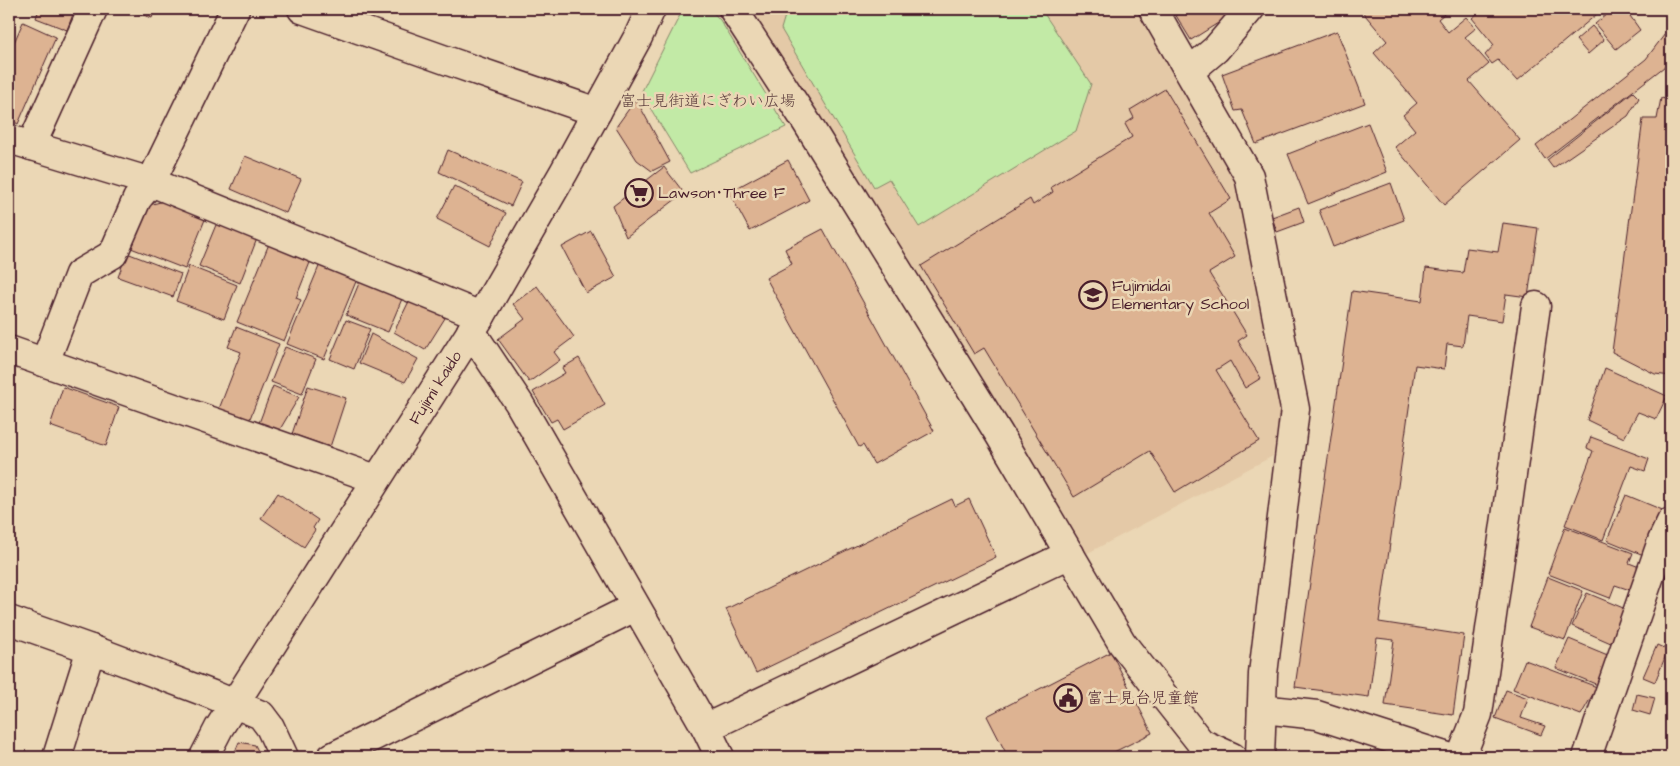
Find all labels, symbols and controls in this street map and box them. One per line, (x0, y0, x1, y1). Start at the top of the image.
park label: 富士見街道にぎわい広場 (620, 90, 796, 112)
supermarket icon: Lawson･Three F (624, 178, 654, 208)
place label: Lawson･Three F (658, 182, 785, 204)
place label: Fujimidai Elementary School (1112, 275, 1249, 316)
school or university icon: Fujimidai Elementary School (1078, 280, 1108, 310)
street label: Fujimi kaido (404, 347, 467, 429)
public building icon: 富士見台児童館 (1053, 683, 1083, 713)
place label: 富士見台児童館 (1087, 687, 1199, 709)

